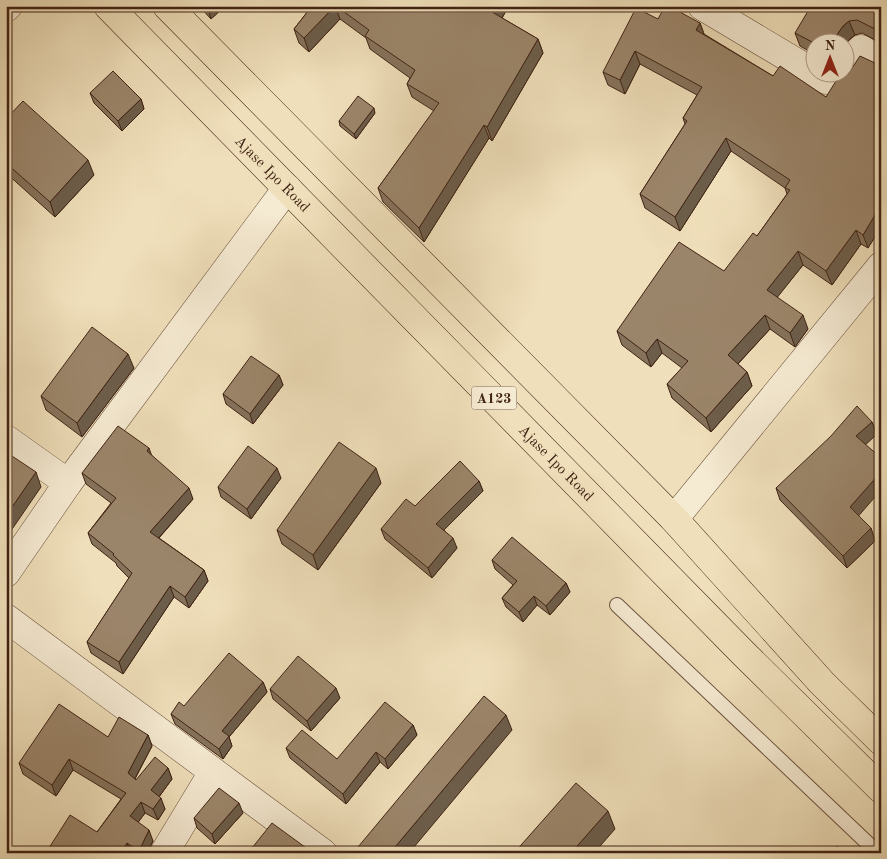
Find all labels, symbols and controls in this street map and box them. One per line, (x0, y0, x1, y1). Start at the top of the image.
north arrow (804, 32, 854, 82)
text: N (825, 39, 836, 53)
street label: Ajase Ipo Road (231, 134, 312, 216)
road number: A123 (472, 386, 516, 409)
street label: Ajase Ipo Road (515, 423, 596, 505)

